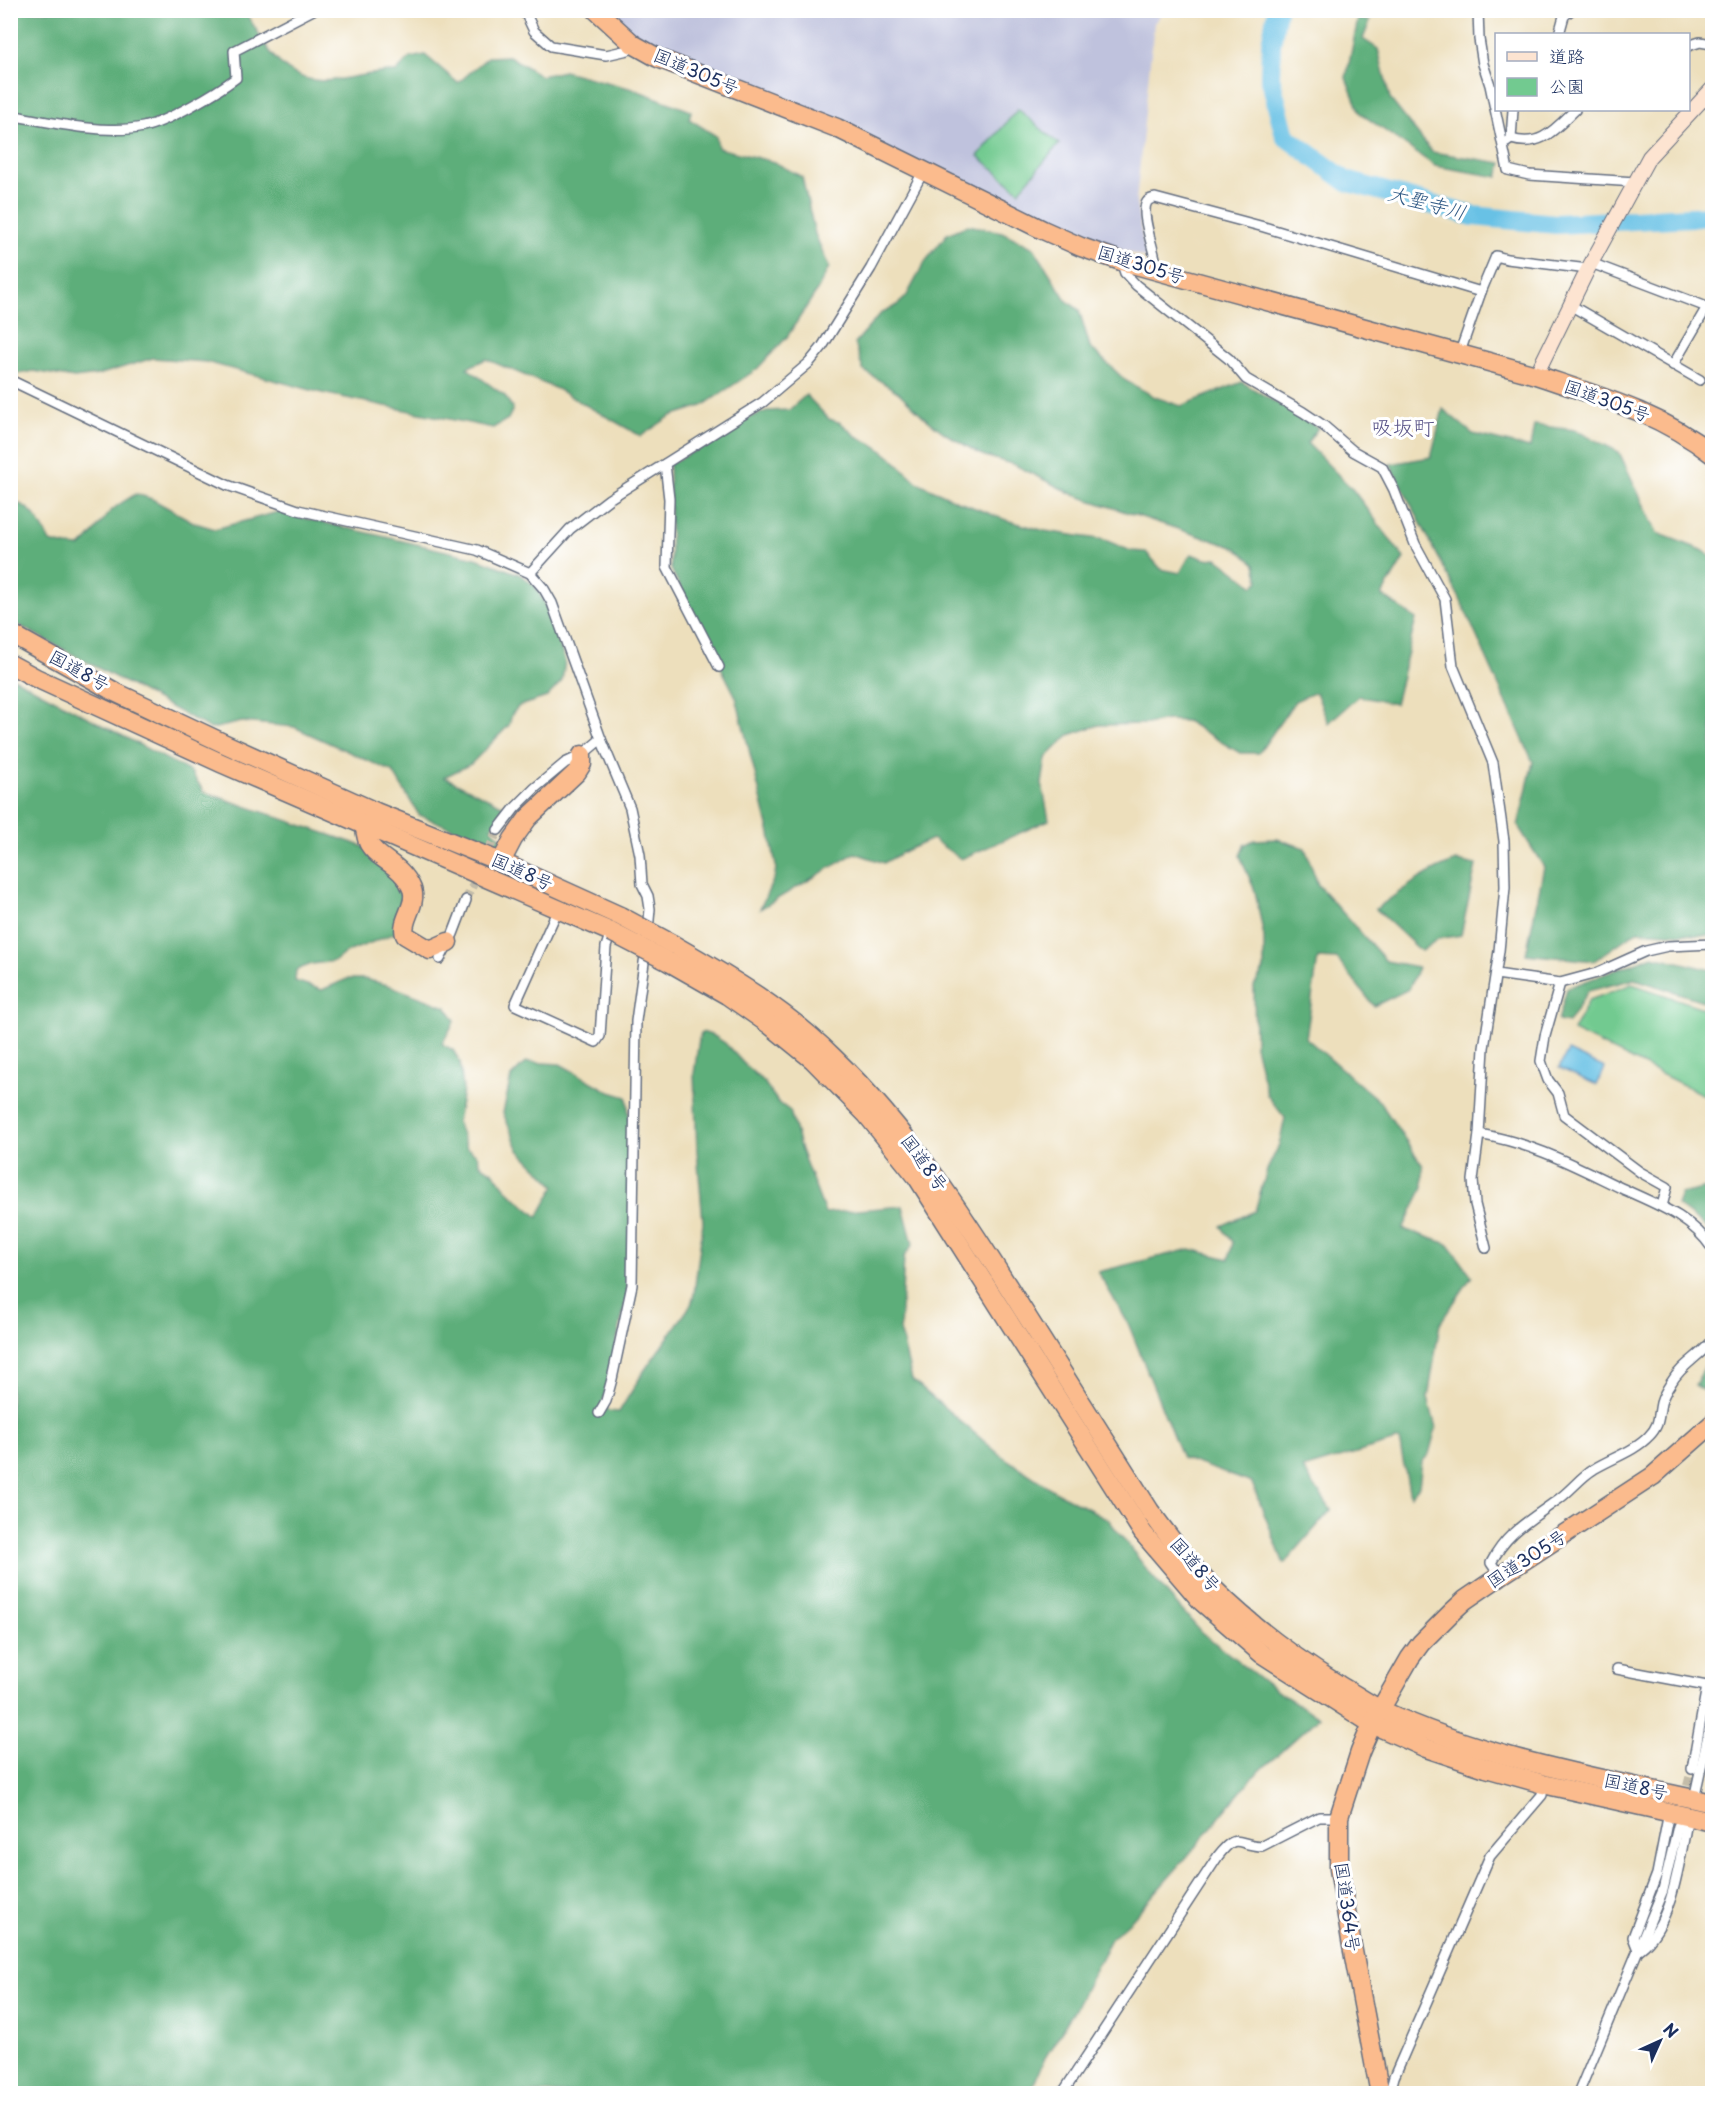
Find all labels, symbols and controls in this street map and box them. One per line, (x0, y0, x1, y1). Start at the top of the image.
legend (1495, 33, 1690, 111)
street label: 国道305号 (650, 41, 743, 101)
text: 道路 (1549, 42, 1585, 69)
text: 公園 (1549, 72, 1585, 99)
water label: 大聖寺川 (1385, 177, 1470, 227)
street label: 国道305号 (1094, 237, 1189, 290)
street label: 国道305号 (1560, 371, 1655, 428)
district label: 吸坂町 (1372, 410, 1435, 442)
street label: 国道8号 (45, 642, 115, 697)
street label: 国道8号 (487, 845, 558, 896)
street label: 国道8号 (895, 1128, 955, 1196)
street label: 国道305号 (1481, 1522, 1571, 1594)
street label: 国道8号 (1165, 1531, 1228, 1597)
street label: 国道8号 (1602, 1766, 1671, 1806)
street label: 国道364号 (1329, 1860, 1368, 1953)
north arrow (1630, 2011, 1690, 2071)
text: N (1658, 2017, 1684, 2043)

